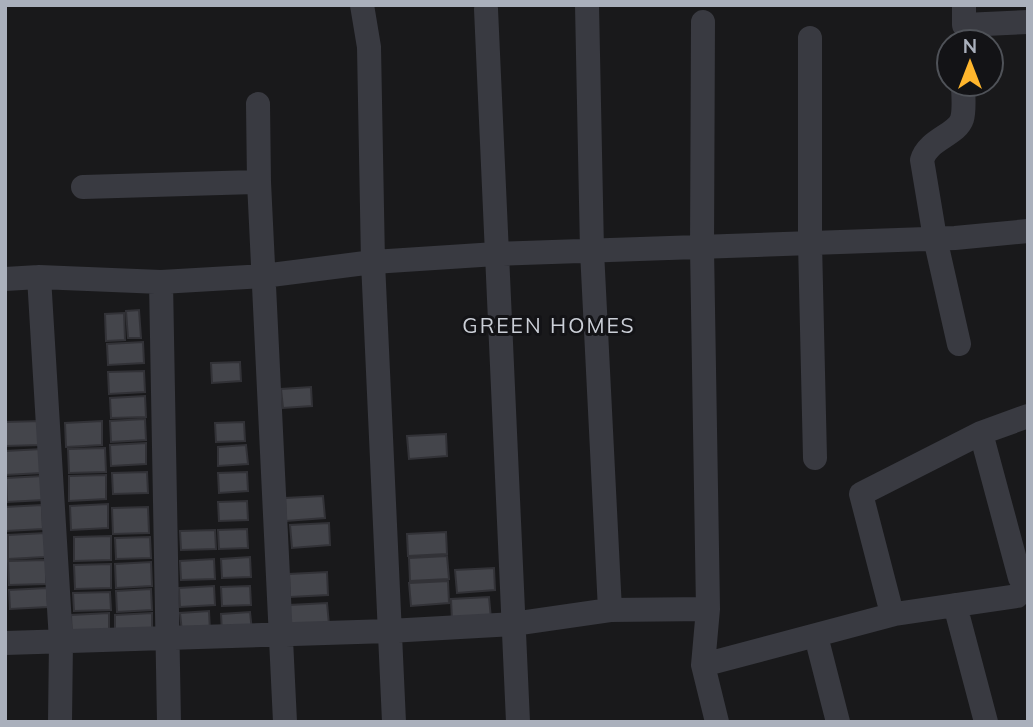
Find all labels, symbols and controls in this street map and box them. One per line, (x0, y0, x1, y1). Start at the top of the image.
north arrow (935, 28, 1005, 98)
text: N (963, 34, 977, 58)
district label: GREEN HOMES (462, 312, 636, 338)

